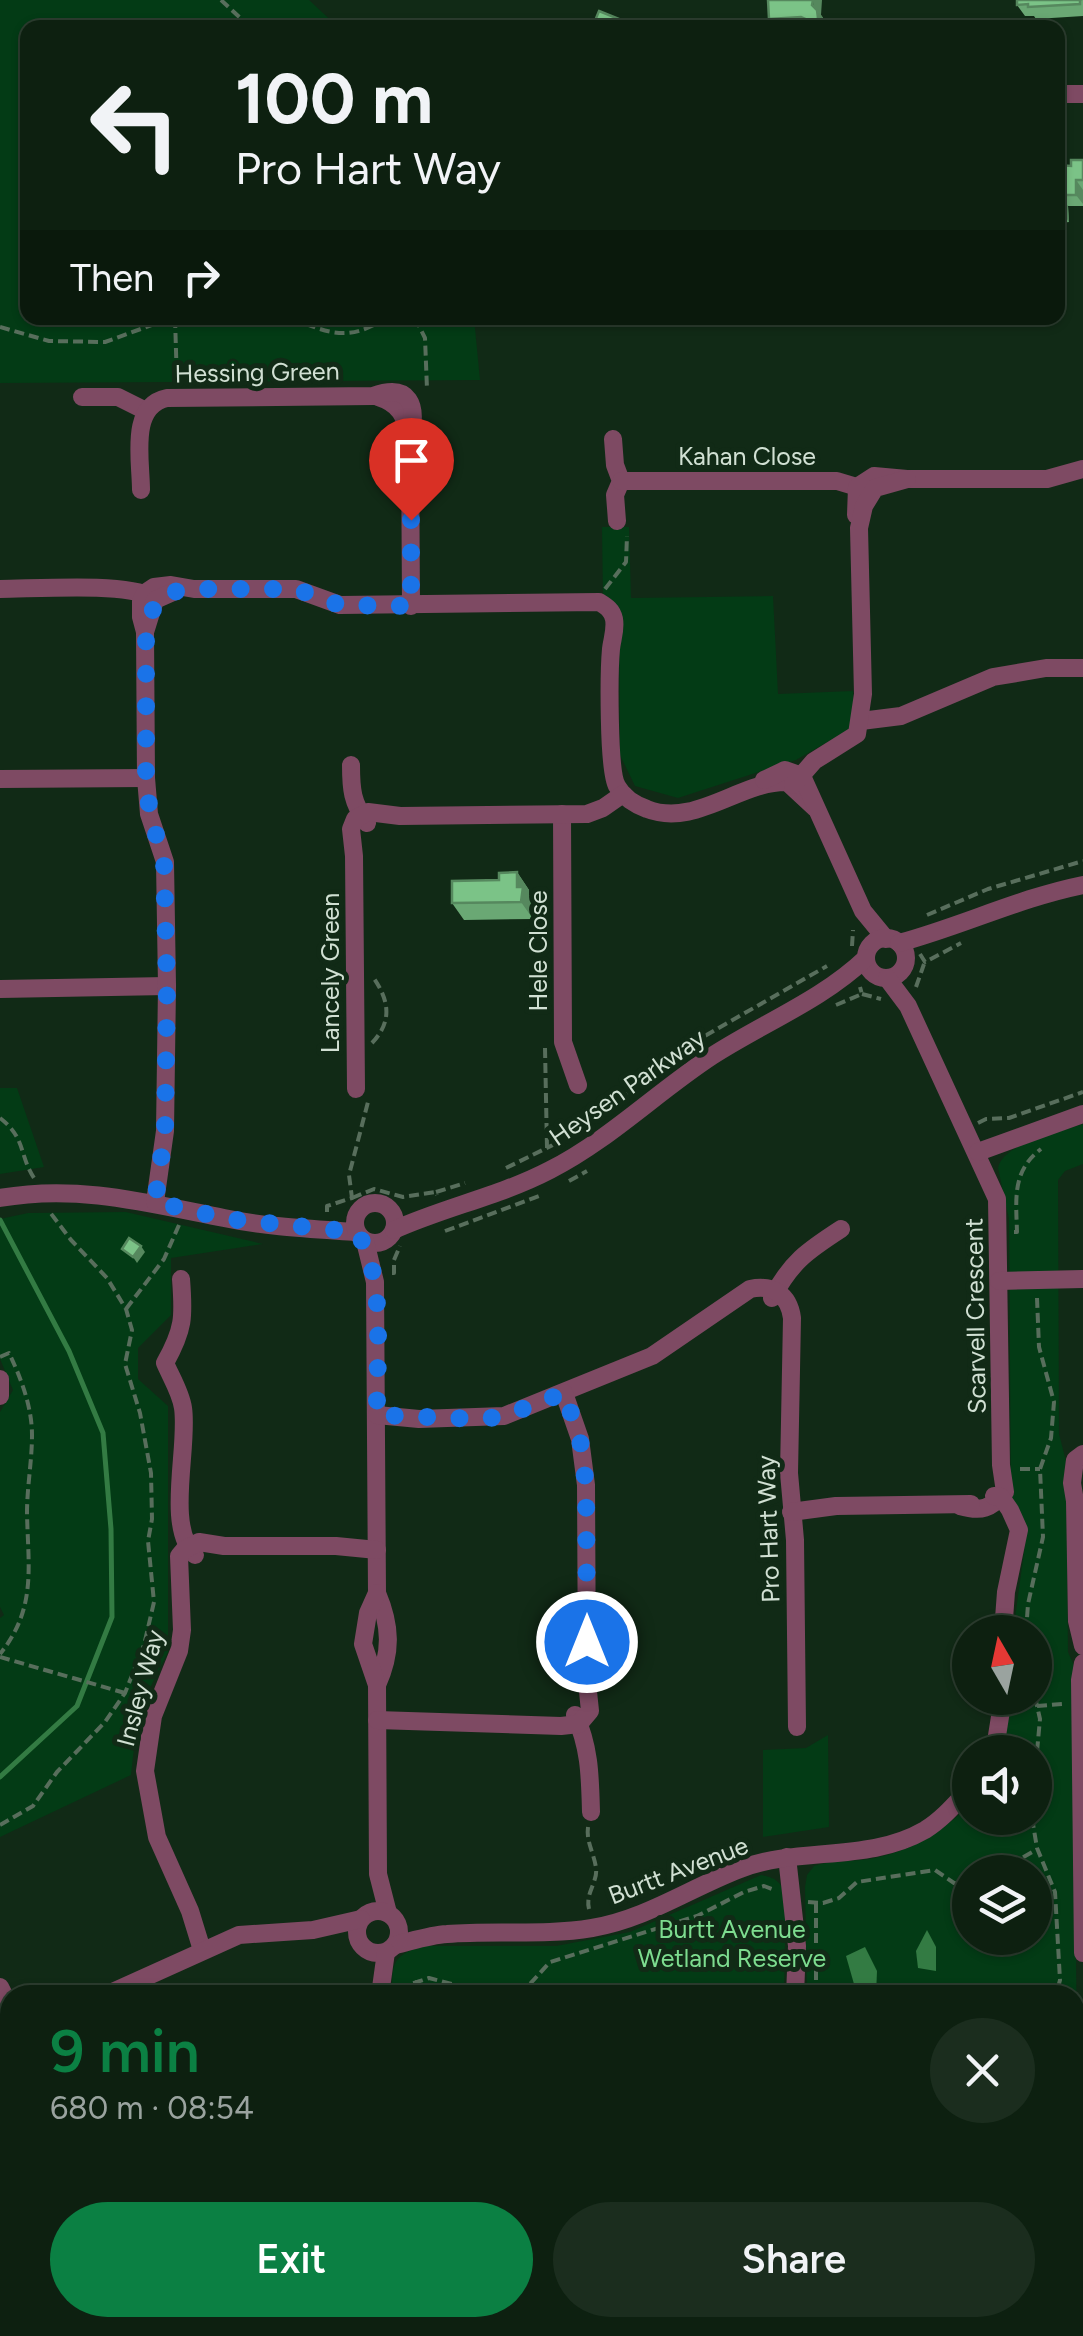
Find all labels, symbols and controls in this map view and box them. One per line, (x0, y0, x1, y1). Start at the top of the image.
text: 100 m (235, 56, 433, 141)
icon: left (70, 60, 200, 190)
text: Pro Hart Way (235, 141, 501, 195)
icon: right (174, 250, 229, 305)
text: Then (70, 255, 154, 301)
street label: Hessing Green (174, 356, 340, 388)
pin (369, 418, 454, 521)
icon: arrive (384, 433, 439, 488)
street label: Kahan Close (678, 441, 816, 471)
street label: Hele Close (523, 890, 553, 1012)
street label: Lancely Green (315, 893, 345, 1053)
street label: Heysen Parkway (543, 1022, 711, 1152)
street label: Scarvell Crescent (958, 1218, 992, 1414)
street label: Pro Hart Way (750, 1455, 786, 1603)
position arrow (535, 1590, 639, 1694)
north arrow (952, 1615, 1052, 1715)
map controls (952, 1615, 1052, 1955)
street label: Insley Way (110, 1627, 170, 1749)
button: sound (952, 1735, 1052, 1835)
street label: Burtt Avenue (604, 1830, 752, 1910)
button: layers (952, 1855, 1052, 1955)
park label: Burtt Avenue Wetland Reserve (638, 1914, 826, 1973)
text: 9 min (50, 2015, 200, 2087)
button: close (930, 2018, 1035, 2123)
text: 680 m · 08:54 (50, 2089, 254, 2127)
button: Exit (50, 2202, 533, 2317)
button: Share (553, 2202, 1035, 2317)

